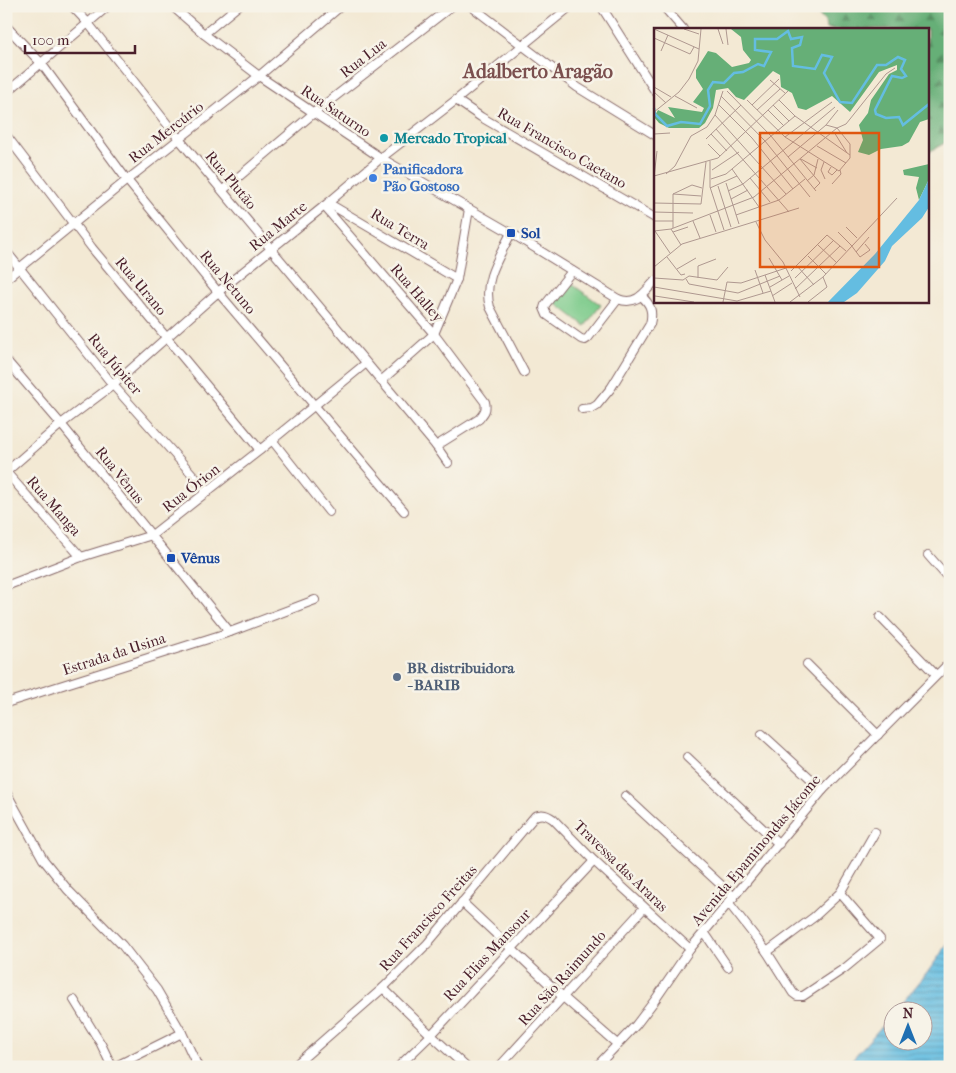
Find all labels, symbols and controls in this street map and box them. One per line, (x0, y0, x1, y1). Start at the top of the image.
scale bar (25, 22, 135, 54)
inset map (654, 28, 928, 302)
text: 100 m (32, 31, 70, 49)
street label: Rua Lua (336, 34, 391, 82)
district label: Adalberto Aragão (461, 60, 613, 83)
street label: Rua Saturno (298, 81, 375, 141)
street label: Rua Mercúrio (125, 97, 207, 167)
street label: Rua Francisco Caetano (494, 104, 630, 193)
place label: Mercado Tropical (393, 129, 508, 147)
marker: Mercado Tropical (378, 132, 390, 144)
street label: Rua Plutão (201, 147, 261, 213)
place label: Panificadora Pão Gostoso (383, 160, 464, 195)
marker: Panificadora Pão Gostoso (367, 172, 379, 184)
street label: Rua Marte (245, 197, 311, 255)
street label: Rua Terra (367, 204, 434, 254)
place label: Sol (521, 224, 541, 242)
marker: Sol (505, 227, 517, 239)
street label: Rua Netuno (196, 246, 260, 318)
street label: Rua Urano (111, 253, 171, 319)
street label: Rua Halley (387, 260, 448, 327)
street label: Rua Júpiter (84, 330, 146, 399)
street label: Rua Vênus (92, 443, 149, 508)
street label: Rua Órion (159, 460, 224, 516)
street label: Rua Manga (23, 472, 86, 540)
place label: Vênus (180, 549, 220, 567)
marker: Vênus (165, 552, 177, 564)
street label: Estrada da Usina (60, 629, 169, 679)
place label: BR distribuidora - BARIB (407, 659, 516, 694)
marker: BR distribuidora - BARIB (391, 671, 403, 683)
street label: Avenida Epaminondas Jácome (687, 770, 825, 930)
street label: Travessa das Araras (570, 817, 672, 916)
street label: Rua Francisco Freitas (375, 861, 481, 975)
street label: Rua Elias Mansour (440, 905, 535, 1005)
street label: Rua São Raimundo (514, 926, 610, 1030)
north arrow (884, 1000, 934, 1050)
text: N (903, 1005, 914, 1022)

